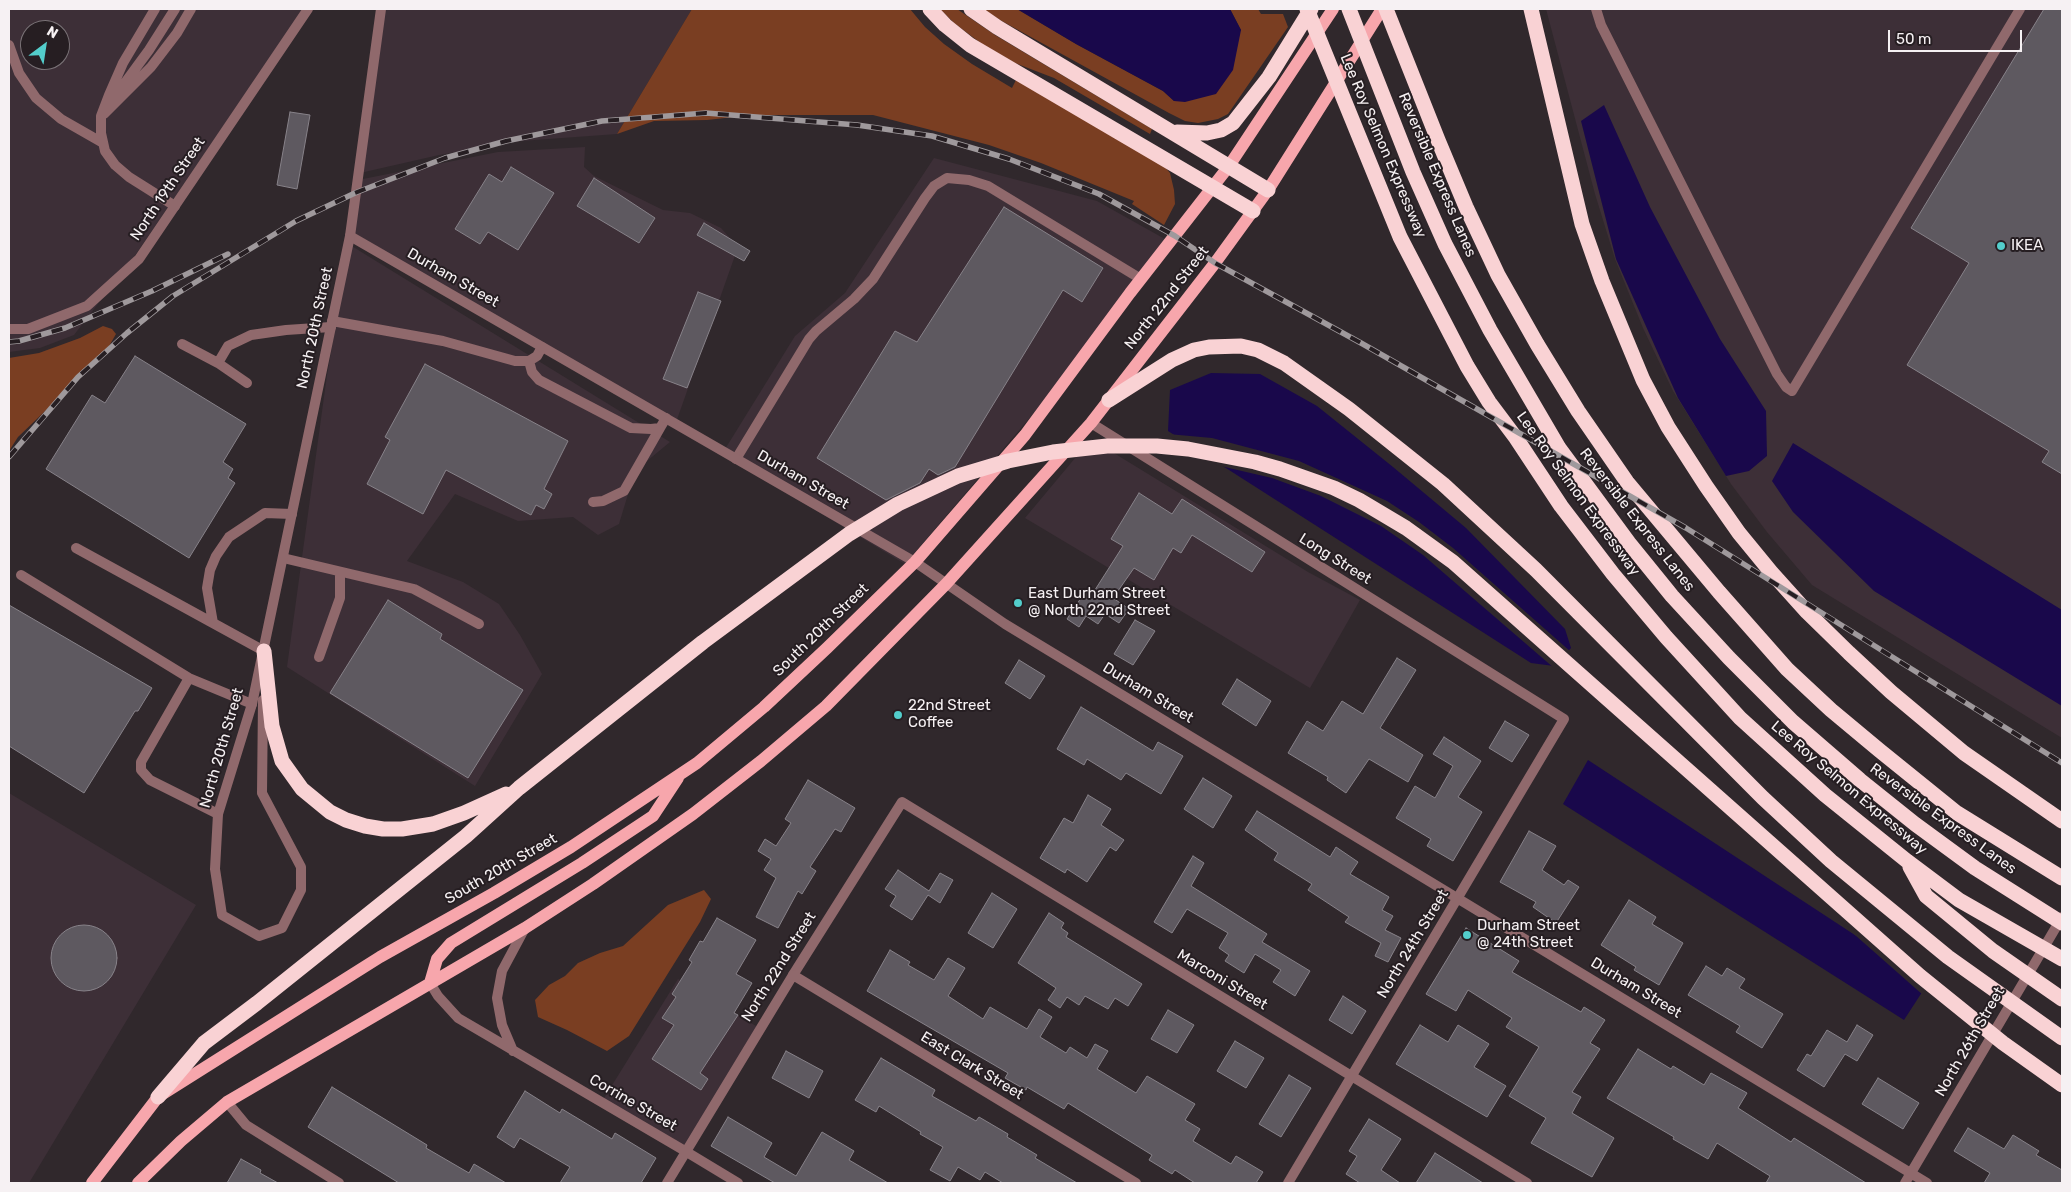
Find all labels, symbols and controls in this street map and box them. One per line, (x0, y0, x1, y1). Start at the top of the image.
north arrow (20, 20, 70, 70)
scale bar (1891, 20, 2025, 52)
text: N (44, 23, 61, 42)
text: 50 m (1896, 30, 1931, 48)
street label: Lee Roy Selmon Expressway (1336, 51, 1430, 241)
street label: Reversible Express Lanes (1394, 90, 1480, 260)
street label: North 19th Street (127, 134, 209, 244)
place label: IKEA (2011, 237, 2043, 255)
marker: IKEA (1995, 240, 2007, 252)
street label: North 22nd Street (1121, 243, 1213, 353)
street label: Durham Street (404, 244, 502, 312)
street label: North 20th Street (293, 266, 337, 390)
street label: Lee Roy Selmon Expressway (1512, 409, 1644, 579)
street label: Reversible Express Lanes (1575, 445, 1699, 595)
street label: Durham Street (754, 446, 852, 514)
street label: Long Street (1295, 530, 1375, 588)
street label: South 20th Street (769, 580, 873, 680)
place label: East Durham Street @ North 22nd Street (1028, 585, 1170, 620)
marker: East Durham Street @ North 22nd Street (1012, 597, 1024, 609)
street label: Durham Street (1099, 659, 1197, 727)
street label: North 20th Street (196, 686, 248, 810)
place label: 22nd Street Coffee (908, 697, 991, 732)
marker: 22nd Street Coffee (892, 709, 904, 721)
street label: Lee Roy Selmon Expressway (1767, 717, 1931, 859)
street label: Reversible Express Lanes (1866, 760, 2020, 878)
street label: South 20th Street (442, 830, 560, 908)
street label: North 24th Street (1374, 886, 1452, 1002)
street label: North 22nd Street (738, 909, 820, 1025)
place label: Durham Street @ 24th Street (1477, 917, 1580, 952)
marker: Durham Street @ 24th Street (1461, 929, 1473, 941)
street label: Marconi Street (1173, 946, 1271, 1014)
street label: Durham Street (1587, 954, 1685, 1022)
street label: North 26th Street (1931, 984, 2009, 1100)
street label: East Clark Street (917, 1028, 1027, 1104)
street label: Corrine Street (586, 1071, 680, 1135)

